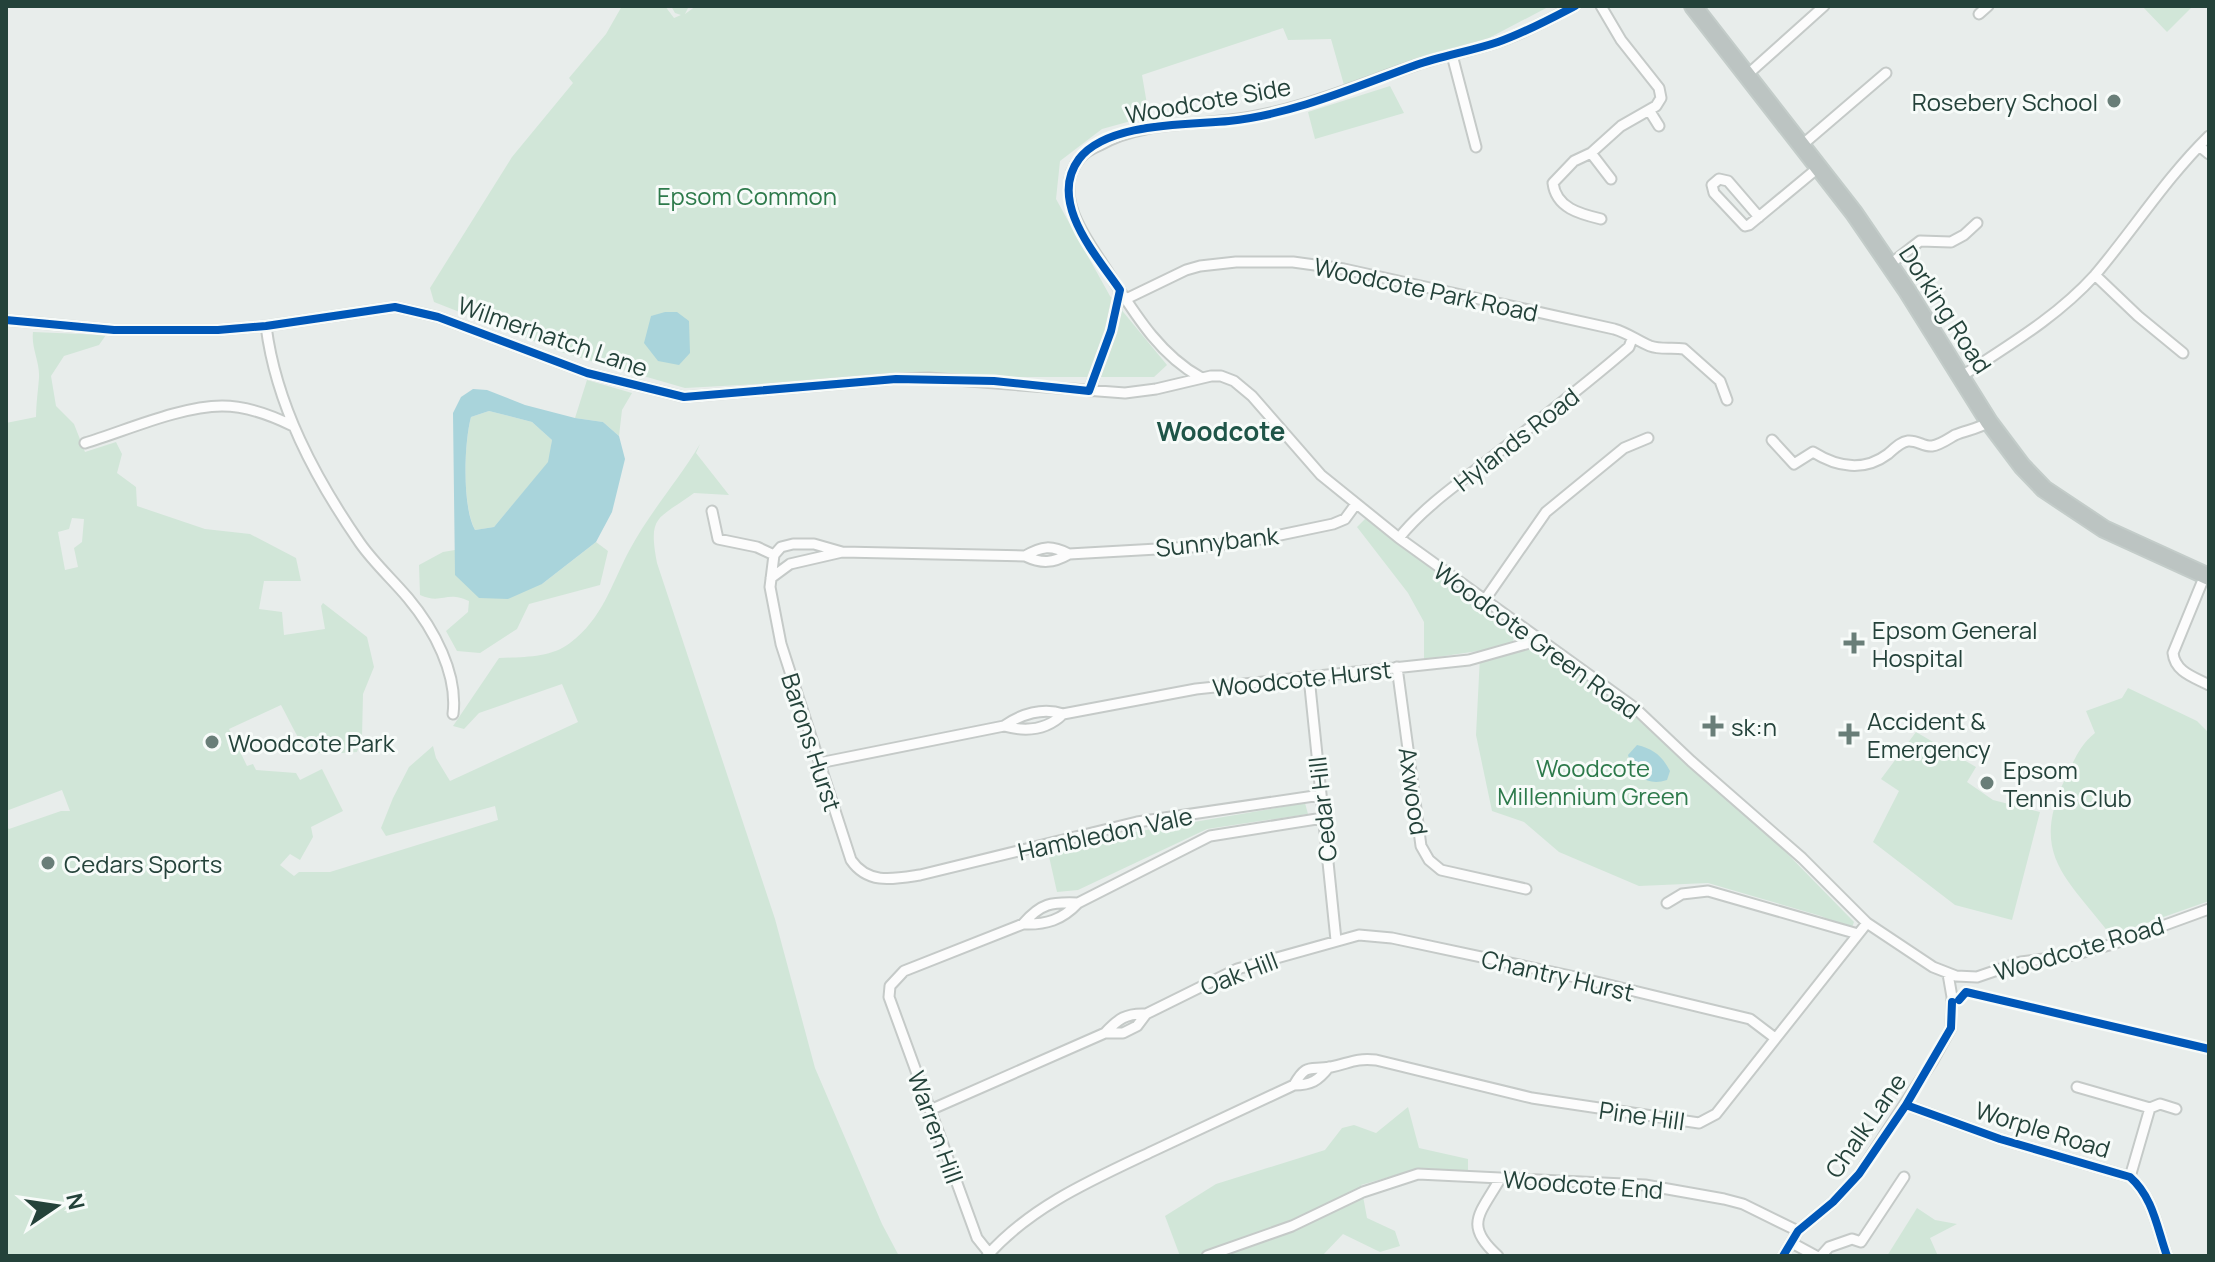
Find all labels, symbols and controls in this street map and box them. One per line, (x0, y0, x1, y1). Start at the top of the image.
street label: Woodcote Side (1123, 69, 1293, 131)
place label: Rosebery School (1912, 85, 2098, 118)
marker: Rosebery School (2105, 92, 2123, 110)
park label: Epsom Common (657, 179, 837, 212)
street label: Dorking Road (1892, 239, 2000, 379)
street label: Woodcote Park Road (1311, 249, 1541, 329)
street label: Wilmerhatch Lane (454, 288, 652, 384)
street label: Hylands Road (1446, 380, 1586, 498)
district label: Woodcote (1157, 413, 1285, 449)
street label: Sunnybank (1154, 518, 1281, 564)
street label: Woodcote Green Road (1427, 554, 1647, 726)
place label: Epsom General Hospital (1872, 613, 2038, 674)
marker: Epsom General Hospital (1843, 632, 1865, 654)
street label: Woodcote Hurst (1211, 652, 1393, 704)
street label: Barons Hurst (774, 669, 850, 815)
place label: Accident & Emergency (1867, 704, 1991, 765)
place label: sk:n (1731, 710, 1777, 743)
marker: sk:n (1702, 715, 1724, 737)
marker: Accident & Emergency (1838, 723, 1860, 745)
place label: Woodcote Park (228, 726, 396, 759)
marker: Woodcote Park (203, 733, 221, 751)
street label: Axwood (1392, 745, 1436, 837)
park label: Woodcote Millennium Green (1497, 751, 1689, 812)
place label: Epsom Tennis Club (2003, 753, 2132, 814)
street label: Cedar Hill (1300, 755, 1344, 863)
marker: Epsom Tennis Club (1978, 774, 1996, 792)
street label: Hambledon Vale (1015, 798, 1195, 868)
place label: Cedars Sports (64, 847, 222, 880)
marker: Cedars Sports (39, 854, 57, 872)
street label: Woodcote Road (1990, 908, 2168, 988)
street label: Chantry Hurst (1478, 941, 1638, 1009)
street label: Oak Hill (1195, 943, 1283, 1003)
street label: Warren Hill (900, 1066, 972, 1188)
street label: Chalk Lane (1817, 1066, 1913, 1184)
street label: Pine Hill (1597, 1093, 1687, 1137)
street label: Worple Road (1972, 1093, 2114, 1165)
street label: Woodcote End (1502, 1162, 1664, 1206)
north arrow (16, 1166, 96, 1246)
text: N (59, 1190, 92, 1213)

